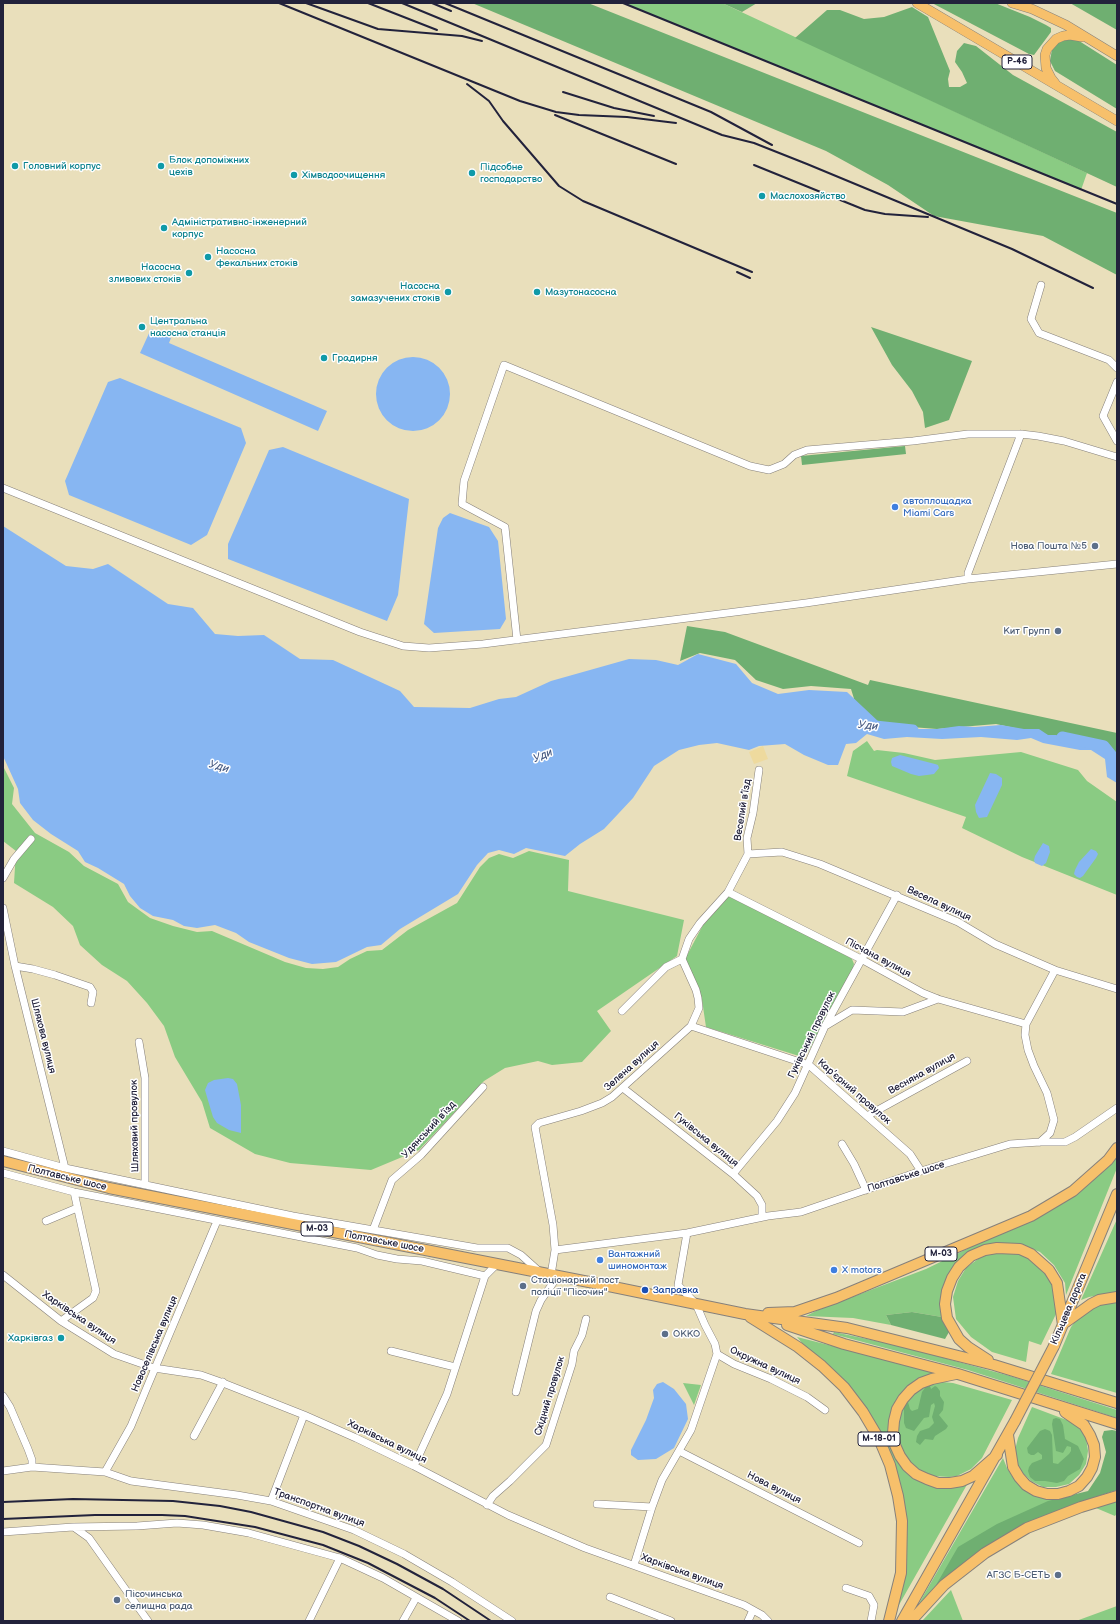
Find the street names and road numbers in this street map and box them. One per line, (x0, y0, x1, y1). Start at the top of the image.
road number: Р-46 (1002, 55, 1032, 69)
street label: Веселий в’їзд (732, 778, 754, 842)
street label: Весела вулиця (905, 884, 973, 924)
street label: Пісчана вулиця (843, 936, 913, 980)
street label: Гуківський провулок (786, 990, 838, 1080)
street label: Шляхова вулиця (28, 997, 58, 1075)
street label: Зелена вулиця (602, 1038, 662, 1094)
street label: Весняна вулиця (886, 1051, 958, 1097)
street label: Кар’єрний провулок (815, 1057, 893, 1127)
street label: Шляховий провулок (128, 1080, 142, 1172)
street label: Удянський в’їзд (400, 1099, 458, 1161)
street label: Гуківська вулиця (671, 1110, 741, 1170)
street label: Полтавське шосе (866, 1159, 946, 1195)
street label: Полтавське шосе (26, 1162, 108, 1194)
road number: М-03 (301, 1222, 333, 1236)
street label: Полтавське шосе (343, 1228, 425, 1256)
road number: М-03 (925, 1247, 957, 1261)
street label: Кільцева дорога (1049, 1271, 1089, 1347)
street label: Харківська вулиця (40, 1289, 118, 1347)
street label: Новоселівська вулиця (129, 1294, 181, 1394)
street label: Окружна вулиця (728, 1344, 802, 1388)
street label: Східний провулок (532, 1355, 568, 1437)
street label: Харківська вулиця (345, 1418, 429, 1466)
road number: М-18-01 (858, 1432, 900, 1446)
street label: Нова вулиця (745, 1469, 803, 1507)
street label: Транспортна вулиця (272, 1486, 366, 1530)
street label: Харківська вулиця (639, 1552, 725, 1592)

